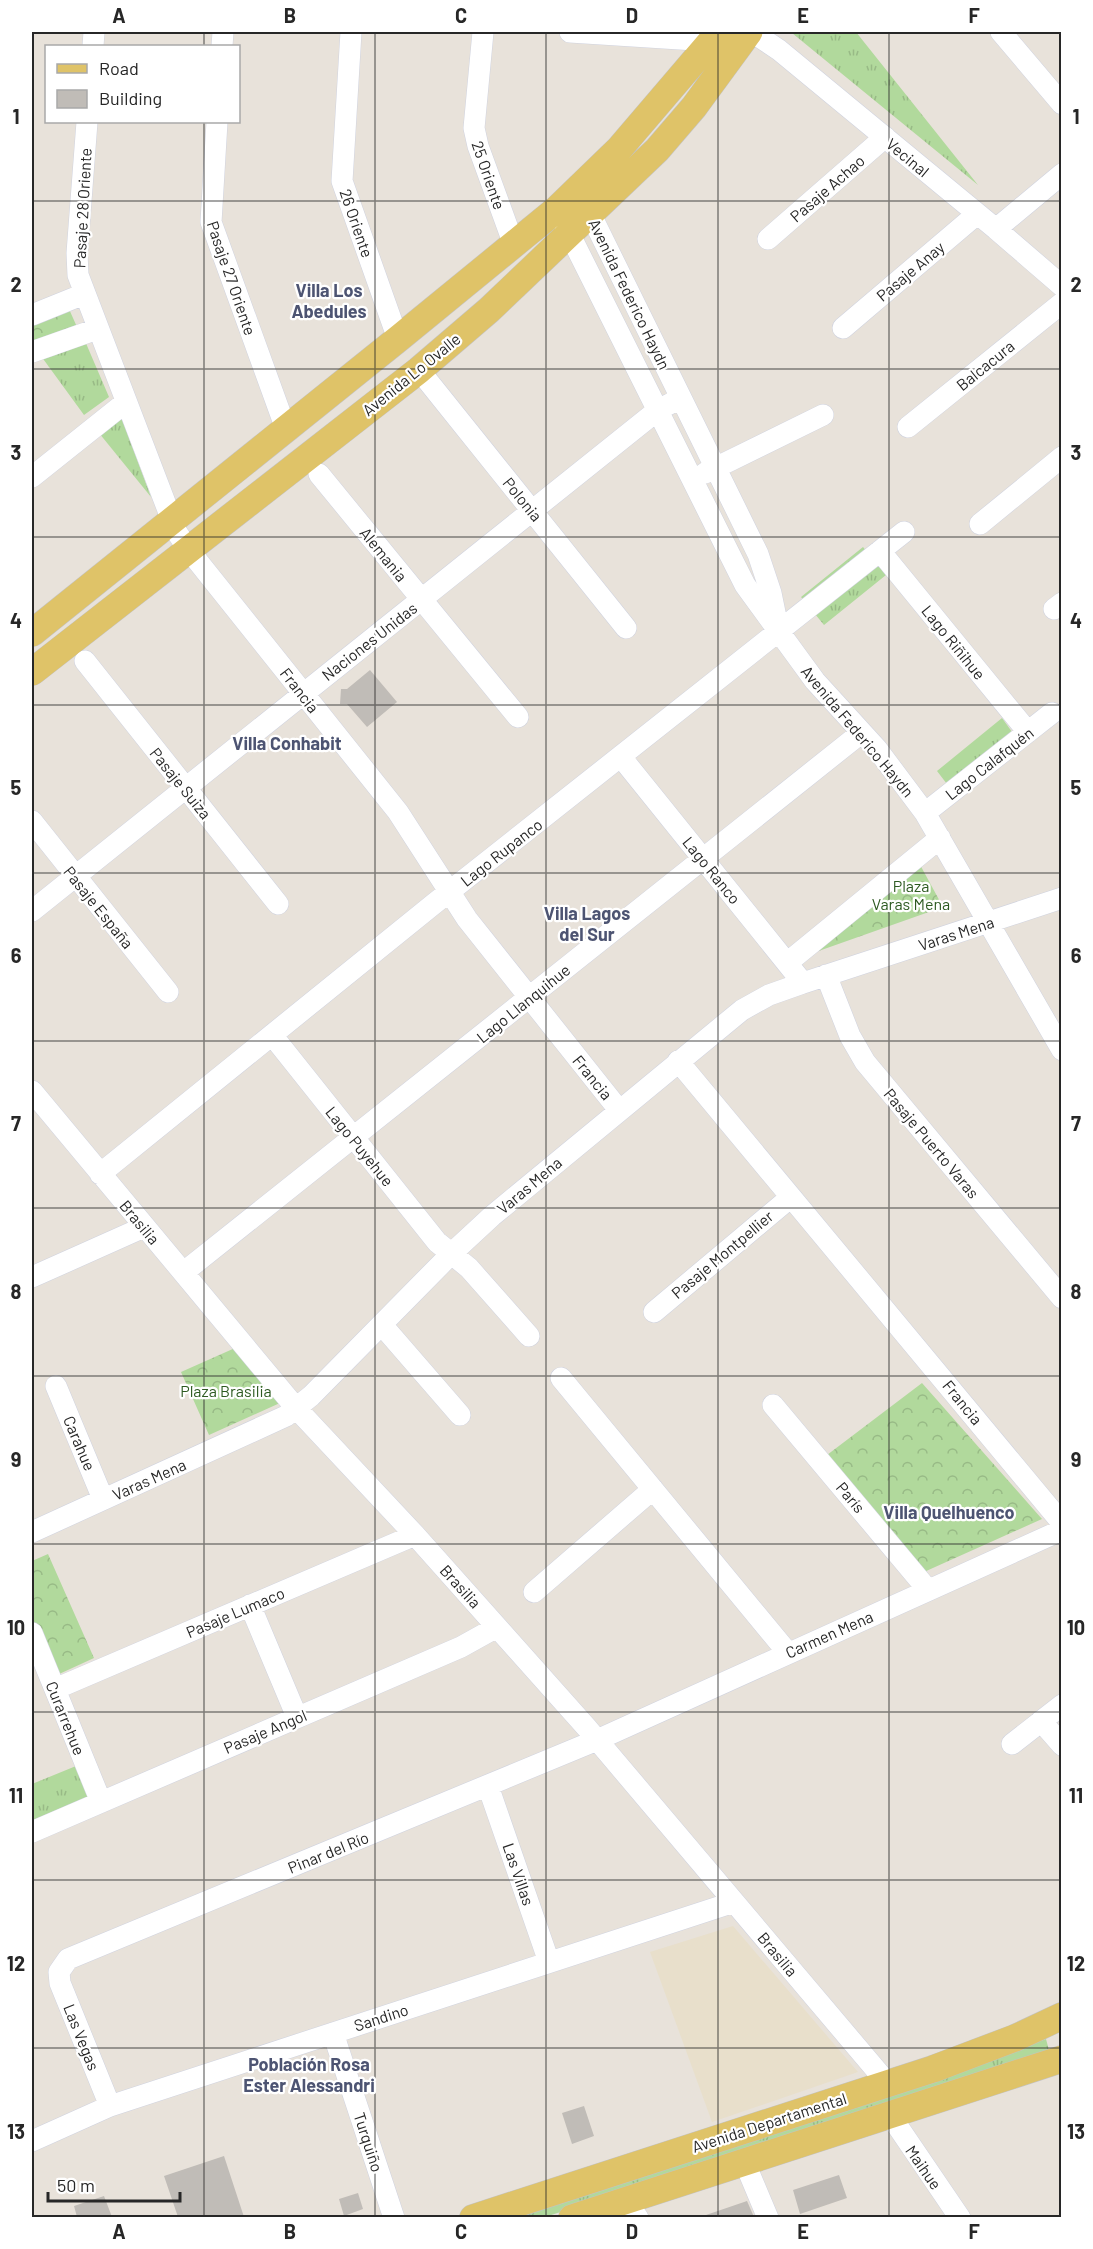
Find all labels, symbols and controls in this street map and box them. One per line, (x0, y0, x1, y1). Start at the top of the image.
text: A (112, 3, 126, 27)
text: B (284, 3, 296, 27)
text: C (455, 3, 467, 27)
text: D (626, 3, 638, 27)
text: E (797, 3, 809, 27)
text: F (968, 3, 980, 27)
legend (45, 45, 240, 123)
text: Road (99, 57, 139, 79)
text: Building (99, 87, 162, 109)
text: 1 (12, 104, 20, 128)
text: 1 (1072, 104, 1080, 128)
street label: Vecinal (883, 134, 933, 180)
street label: 25 Oriente (468, 138, 510, 212)
street label: Pasaje 28 Oriente (69, 147, 95, 269)
street label: Pasaje Achao (786, 150, 868, 226)
street label: 26 Oriente (336, 186, 378, 260)
street label: Avenida Federico Haydn (585, 216, 675, 372)
street label: Pasaje 27 Oriente (204, 218, 260, 338)
street label: Pasaje Anay (872, 237, 948, 305)
text: 2 (10, 272, 22, 296)
text: 2 (1070, 272, 1082, 296)
district label: Villa Los Abedules (291, 279, 367, 322)
street label: Avenida Lo Ovalle (358, 329, 464, 419)
street label: Balcacura (952, 336, 1018, 394)
text: 3 (11, 440, 21, 464)
text: 3 (1071, 440, 1081, 464)
street label: Polonia (500, 473, 546, 525)
street label: Alemania (356, 523, 412, 585)
street label: Naciones Unidas (318, 598, 420, 684)
street label: Lago Riñihue (918, 601, 990, 683)
text: 4 (10, 608, 22, 632)
text: 4 (1070, 608, 1082, 632)
street label: Avenida Federico Haydn (798, 662, 918, 800)
street label: Francia (277, 664, 323, 716)
street label: Lago Calafquén (941, 723, 1037, 803)
district label: Villa Conhabit (232, 732, 342, 754)
street label: Pasaje Suiza (146, 743, 216, 823)
text: 5 (11, 775, 22, 799)
text: 5 (1071, 775, 1082, 799)
street label: Lago Rupanco (456, 814, 546, 890)
street label: Lago Ranco (679, 832, 745, 908)
street label: Pasaje España (60, 862, 138, 952)
park label: Plaza Varas Mena (872, 876, 950, 913)
district label: Villa Lagos del Sur (544, 902, 630, 945)
street label: Varas Mena (916, 912, 996, 954)
text: 6 (11, 943, 22, 967)
text: 6 (1071, 943, 1082, 967)
street label: Lago Llanquihue (473, 960, 573, 1046)
street label: Francia (569, 1051, 617, 1103)
street label: Pasaje Puerto Varas (880, 1084, 984, 1202)
street label: Lago Puyehue (322, 1102, 398, 1190)
text: 7 (11, 1111, 21, 1135)
text: 7 (1071, 1111, 1081, 1135)
street label: Varas Mena (493, 1153, 565, 1217)
street label: Brasilia (116, 1196, 164, 1248)
street label: Pasaje Montpellier (667, 1206, 777, 1302)
text: 8 (11, 1279, 22, 1303)
text: 8 (1071, 1279, 1082, 1303)
street label: Francia (939, 1376, 987, 1428)
park label: Plaza Brasilia (180, 1381, 272, 1400)
street label: Carahue (60, 1413, 100, 1473)
text: 9 (11, 1447, 21, 1471)
text: 9 (1071, 1447, 1081, 1471)
street label: Varas Mena (109, 1454, 189, 1504)
street label: París (833, 1478, 869, 1516)
district label: Villa Quelhuenco (883, 1501, 1015, 1523)
street label: Brasilia (437, 1560, 485, 1612)
street label: Pasaje Lumaco (183, 1583, 287, 1641)
street label: Carmen Mena (782, 1606, 876, 1662)
text: 10 (7, 1615, 25, 1639)
text: 10 (1067, 1615, 1085, 1639)
street label: Curarrehue (43, 1678, 89, 1758)
street label: Pasaje Angol (221, 1705, 309, 1757)
text: 11 (9, 1783, 23, 1807)
text: 11 (1069, 1783, 1083, 1807)
street label: Pinar del Río (285, 1827, 371, 1877)
street label: Las Villas (499, 1840, 539, 1908)
street label: Brasilia (754, 1928, 802, 1980)
text: 12 (7, 1951, 25, 1975)
text: 12 (1067, 1951, 1085, 1975)
street label: Sandino (351, 1999, 411, 2035)
street label: Las Vegas (60, 2001, 104, 2073)
district label: Población Rosa Ester Alessandri (243, 2053, 375, 2096)
street label: Avenida Departamental (689, 2088, 849, 2156)
street label: Turquiño (350, 2110, 388, 2174)
text: 13 (7, 2119, 25, 2143)
text: 13 (1067, 2119, 1085, 2143)
street label: Maihue (902, 2141, 946, 2193)
scale bar (48, 2165, 180, 2203)
text: 50 m (57, 2174, 95, 2196)
text: A (112, 2219, 126, 2243)
text: B (284, 2219, 296, 2243)
text: C (455, 2219, 467, 2243)
text: D (626, 2219, 638, 2243)
text: E (797, 2219, 809, 2243)
text: F (968, 2219, 980, 2243)

